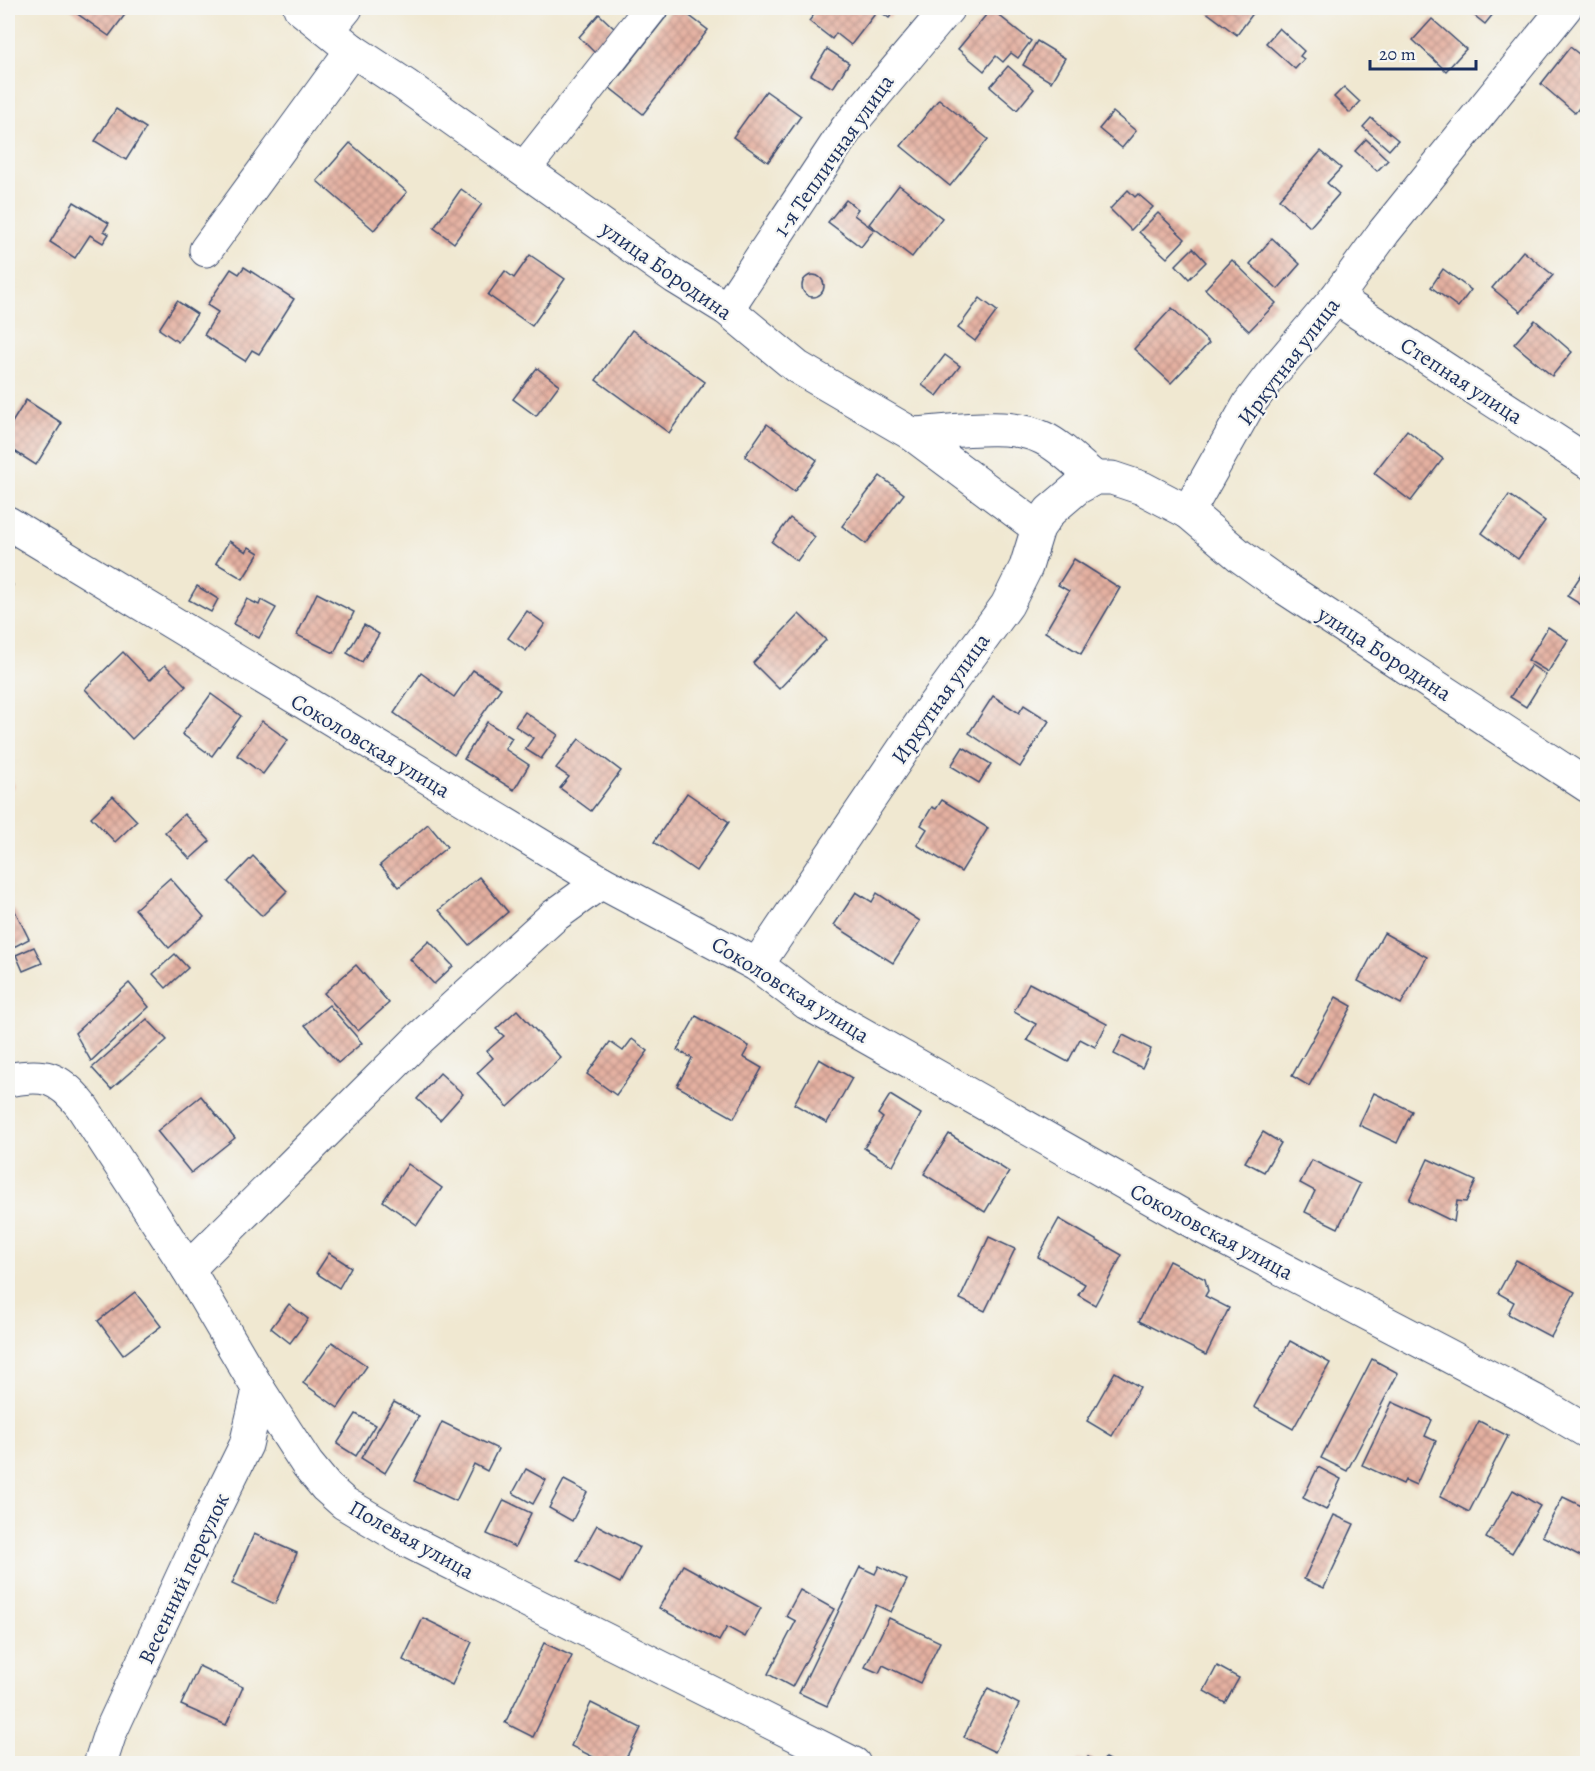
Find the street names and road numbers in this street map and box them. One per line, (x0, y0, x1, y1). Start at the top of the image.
street label: 1-я Тепличная улица (766, 68, 902, 243)
street label: улица Бородина (594, 214, 739, 328)
street label: Иркутная улица (1231, 291, 1347, 432)
street label: Степная улица (1395, 330, 1529, 432)
street label: улица Бородина (1311, 599, 1458, 709)
street label: Иркутная улица (885, 626, 998, 770)
street label: Соколовская улица (285, 686, 456, 806)
street label: Соколовская улица (706, 929, 876, 1051)
street label: Соколовская улица (1125, 1176, 1299, 1288)
street label: Весенний переулок (131, 1488, 237, 1669)
street label: Полевая улица (343, 1493, 480, 1587)

